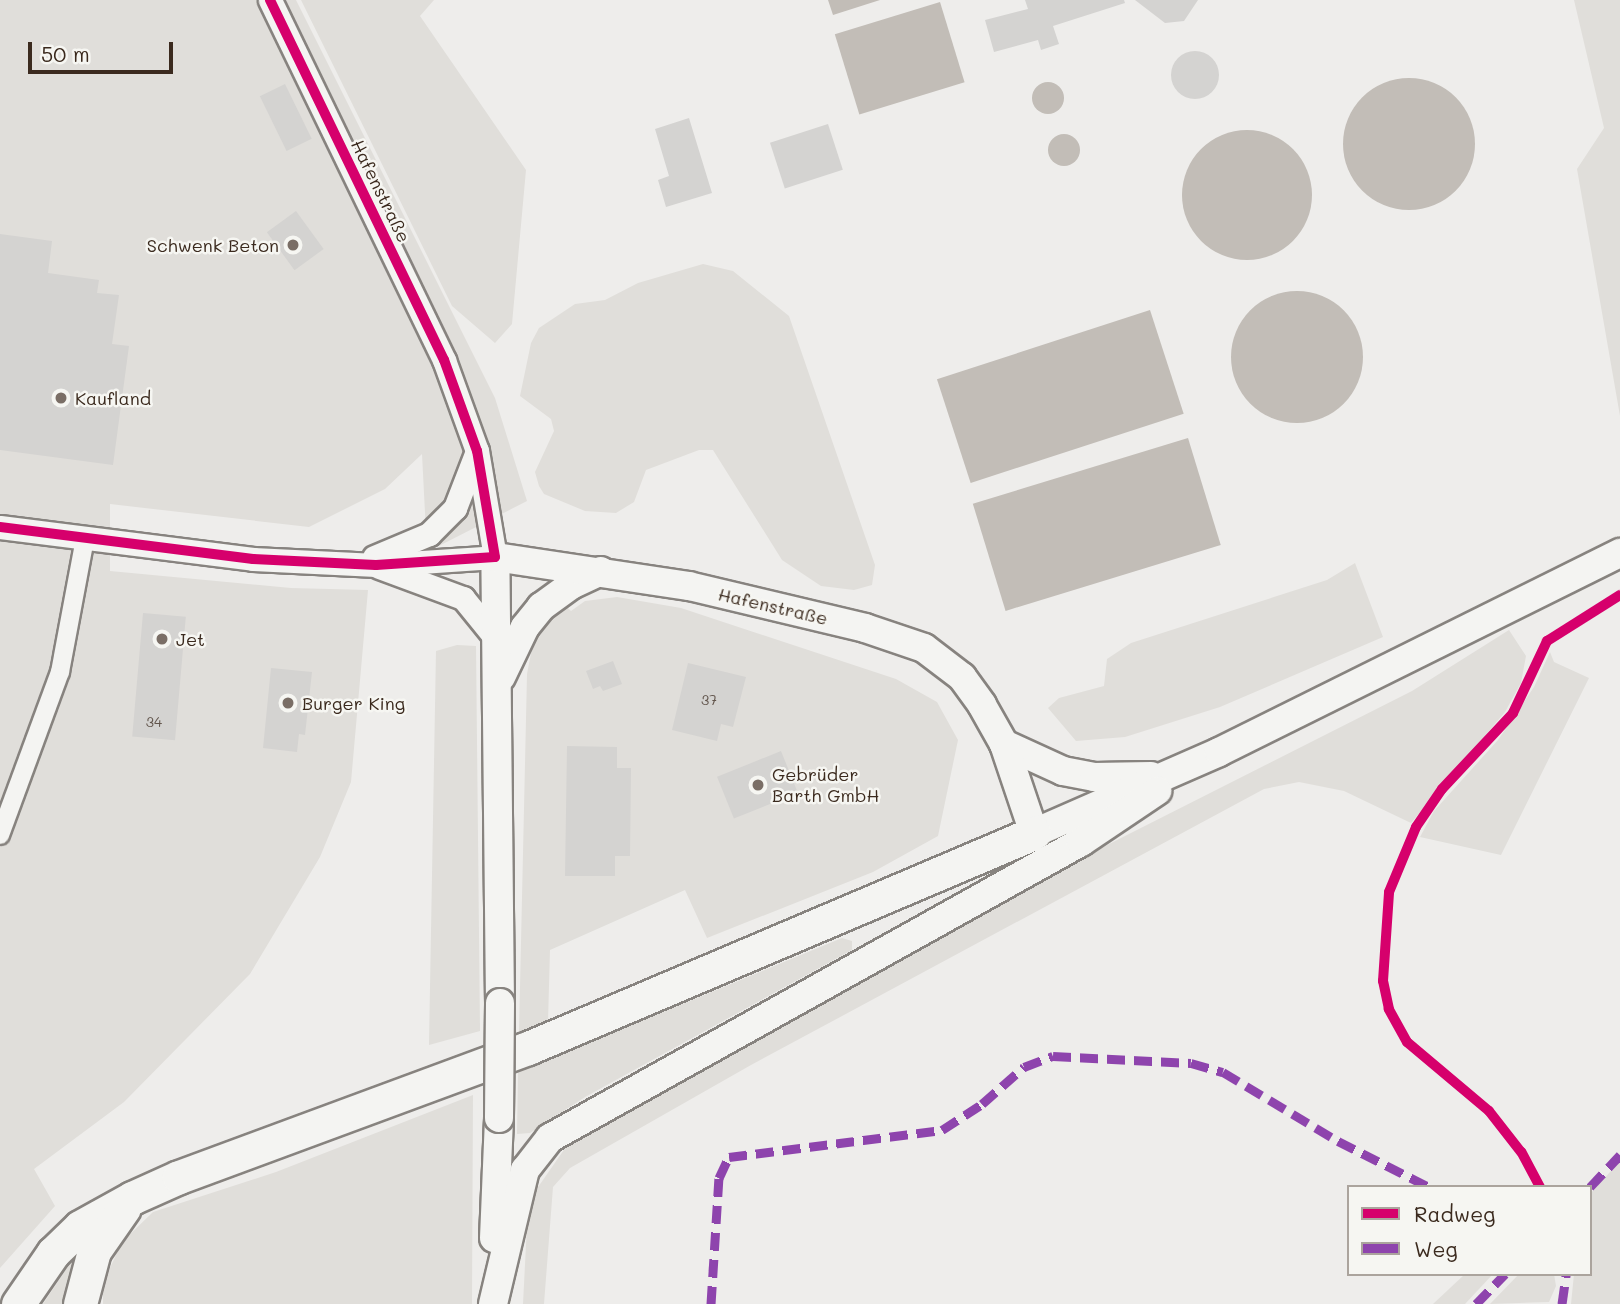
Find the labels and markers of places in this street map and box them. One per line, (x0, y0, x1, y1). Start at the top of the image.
place label: Schwenk Beton (147, 234, 279, 256)
marker: Schwenk Beton (285, 237, 301, 253)
place label: Kaufland (75, 387, 151, 409)
marker: Kaufland (53, 390, 69, 406)
place label: Jet (176, 628, 205, 650)
marker: Jet (154, 631, 170, 647)
place label: Burger King (302, 692, 405, 714)
marker: Burger King (280, 695, 296, 711)
place label: Gebrüder Barth GmbH (772, 764, 879, 806)
marker: Gebrüder Barth GmbH (750, 777, 766, 793)

